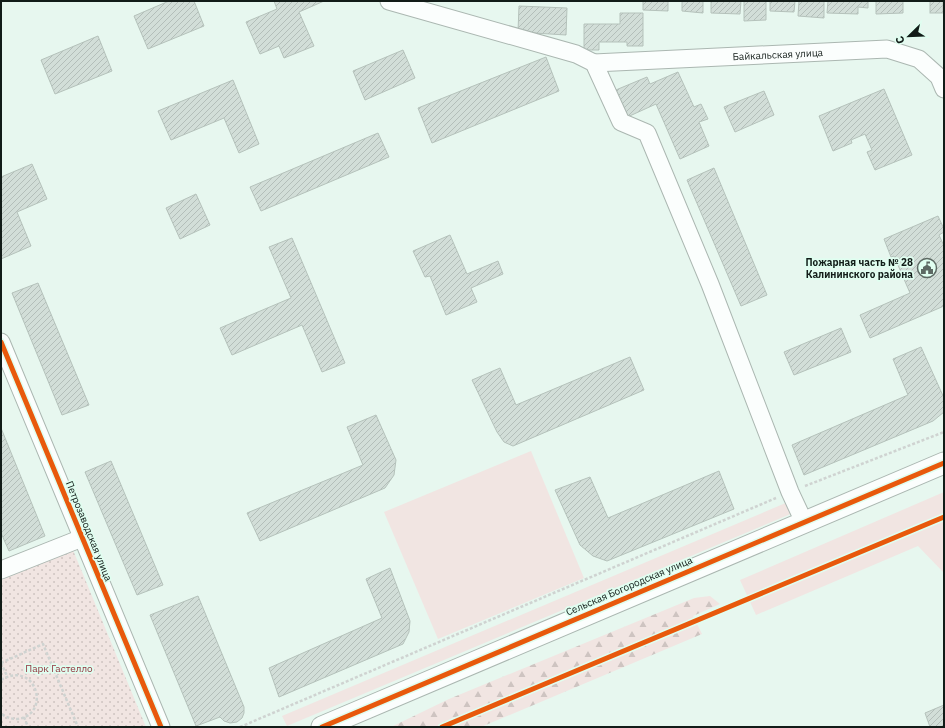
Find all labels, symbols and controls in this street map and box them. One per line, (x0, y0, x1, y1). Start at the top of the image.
north arrow (889, 16, 929, 56)
text: С (892, 34, 908, 46)
street label: Байкальская улица (732, 46, 824, 63)
place label: Пожарная часть № 28 Калининского района (806, 256, 913, 281)
public building icon: Пожарная часть № 28 Калининского района (916, 257, 938, 279)
street label: Петрозаводская улица (63, 479, 115, 584)
street label: Сельская Богородская улица (564, 553, 695, 619)
park label: Парк Гастелло (25, 662, 93, 675)

